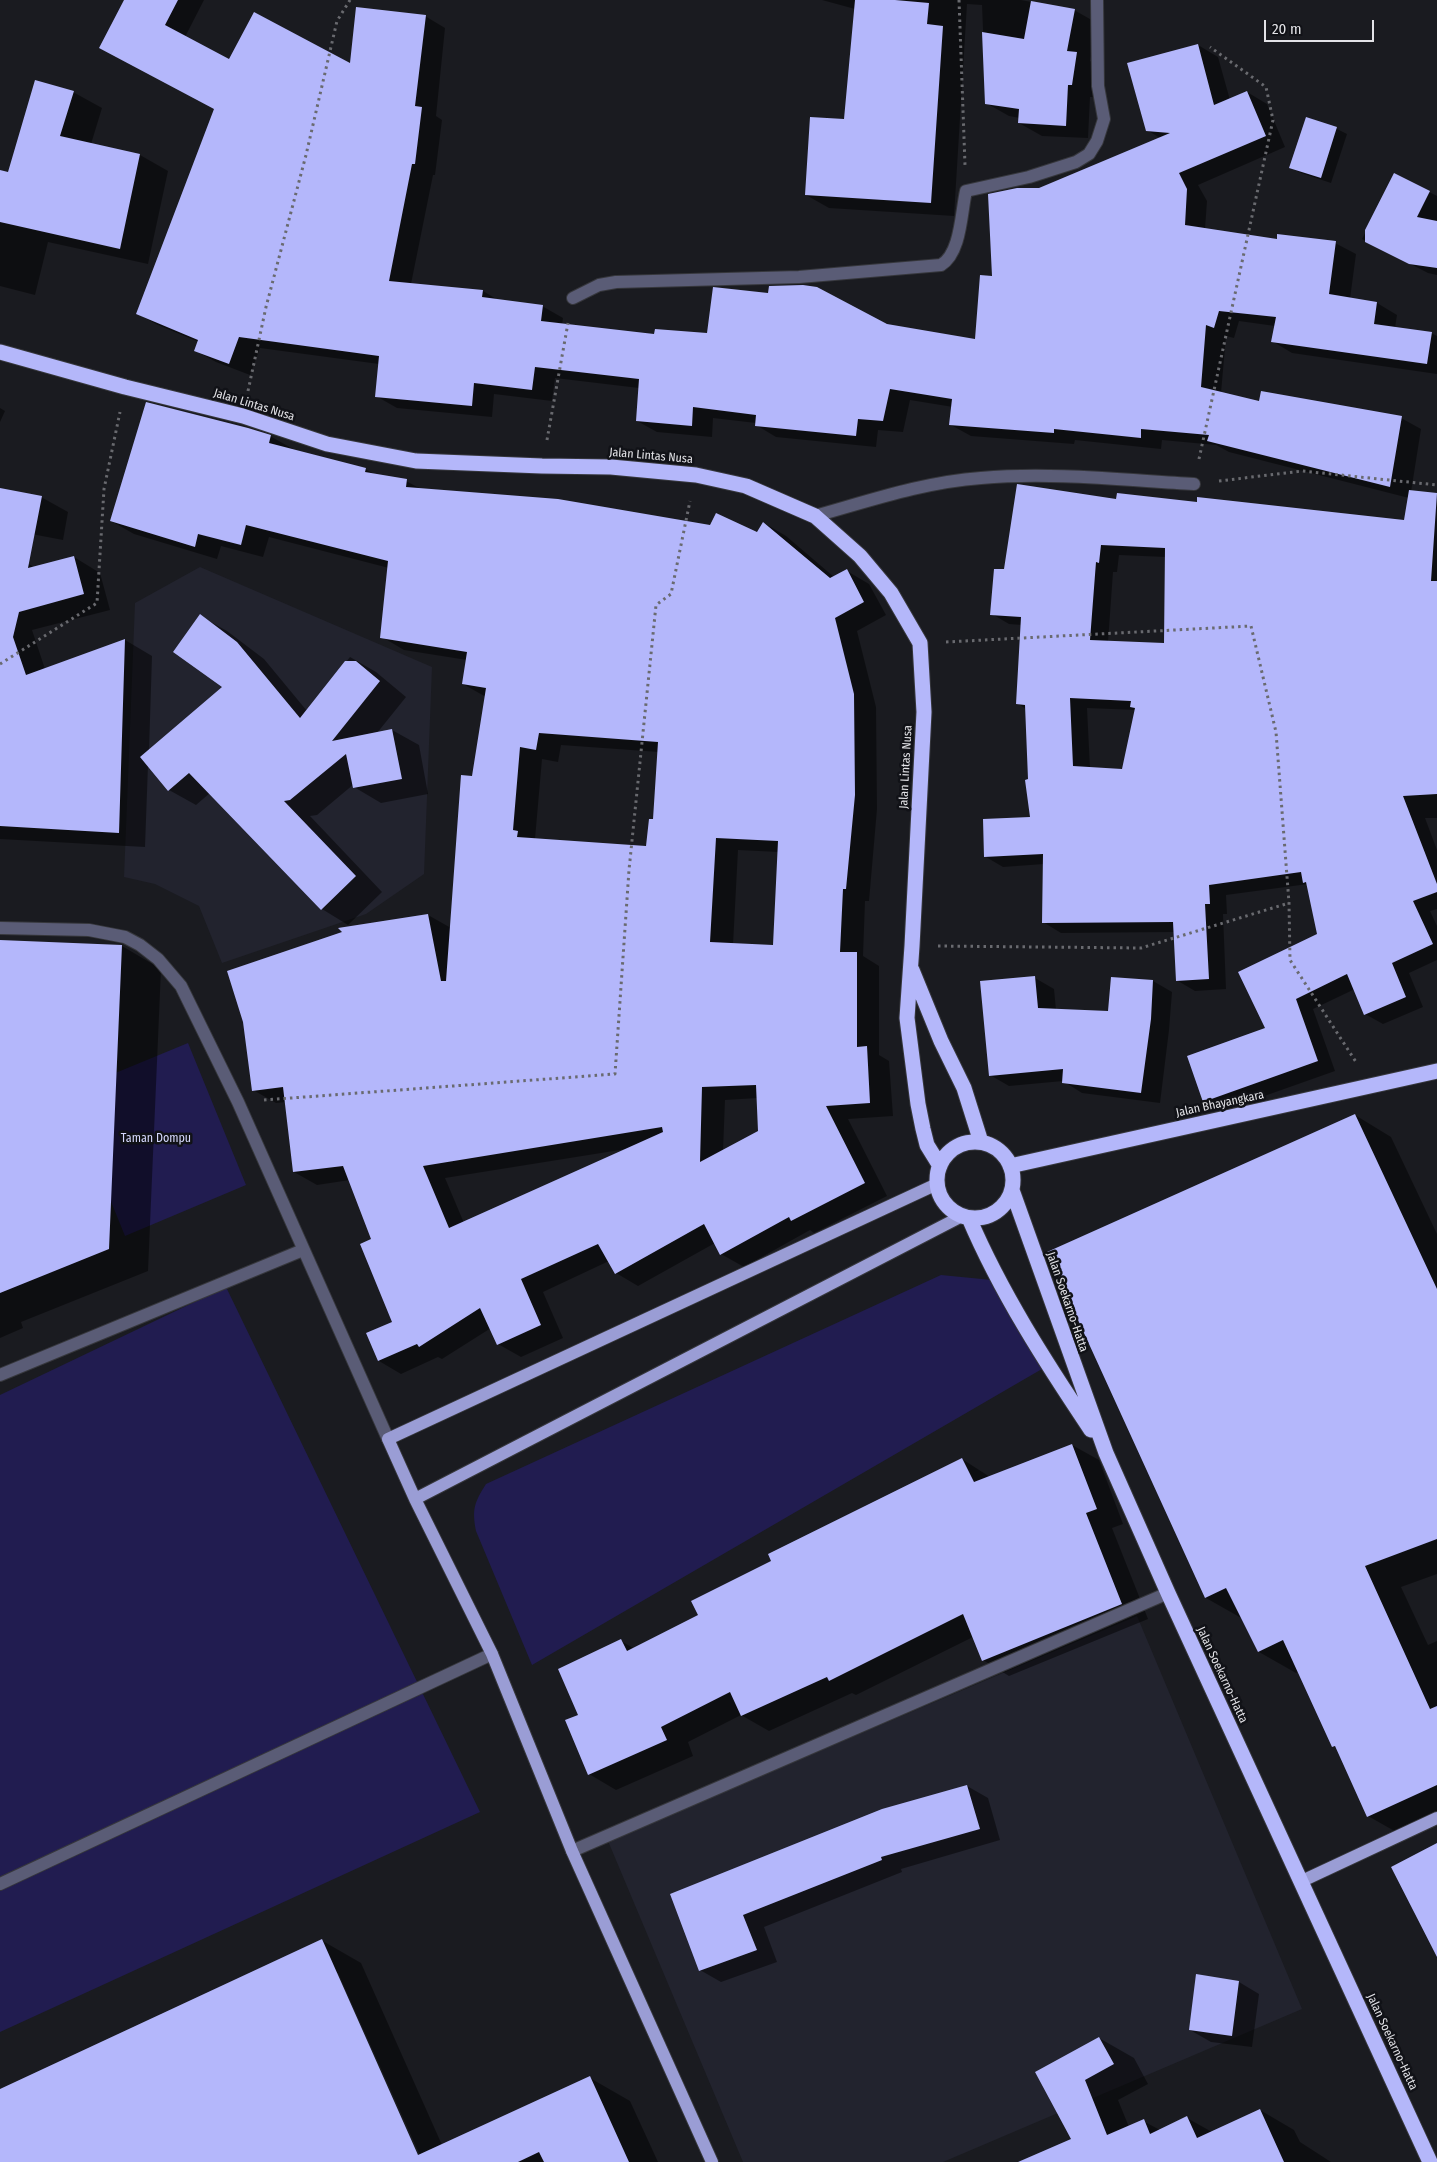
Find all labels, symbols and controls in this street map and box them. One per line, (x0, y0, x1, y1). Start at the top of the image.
scale bar (1267, 10, 1377, 42)
text: 20 m (1272, 20, 1302, 38)
street label: Jalan Lintas Nusa (212, 386, 296, 424)
street label: Jalan Lintas Nusa (609, 445, 693, 467)
street label: Jalan Lintas Nusa (897, 725, 915, 809)
street label: Jalan Bhayangkara (1175, 1088, 1265, 1120)
park label: Taman Dompu (121, 1132, 191, 1146)
street label: Jalan Soekarno-Hatta (1043, 1250, 1091, 1354)
street label: Jalan Soekarno-Hatta (1193, 1625, 1251, 1725)
street label: Jalan Soekarno-Hatta (1363, 1992, 1421, 2092)

